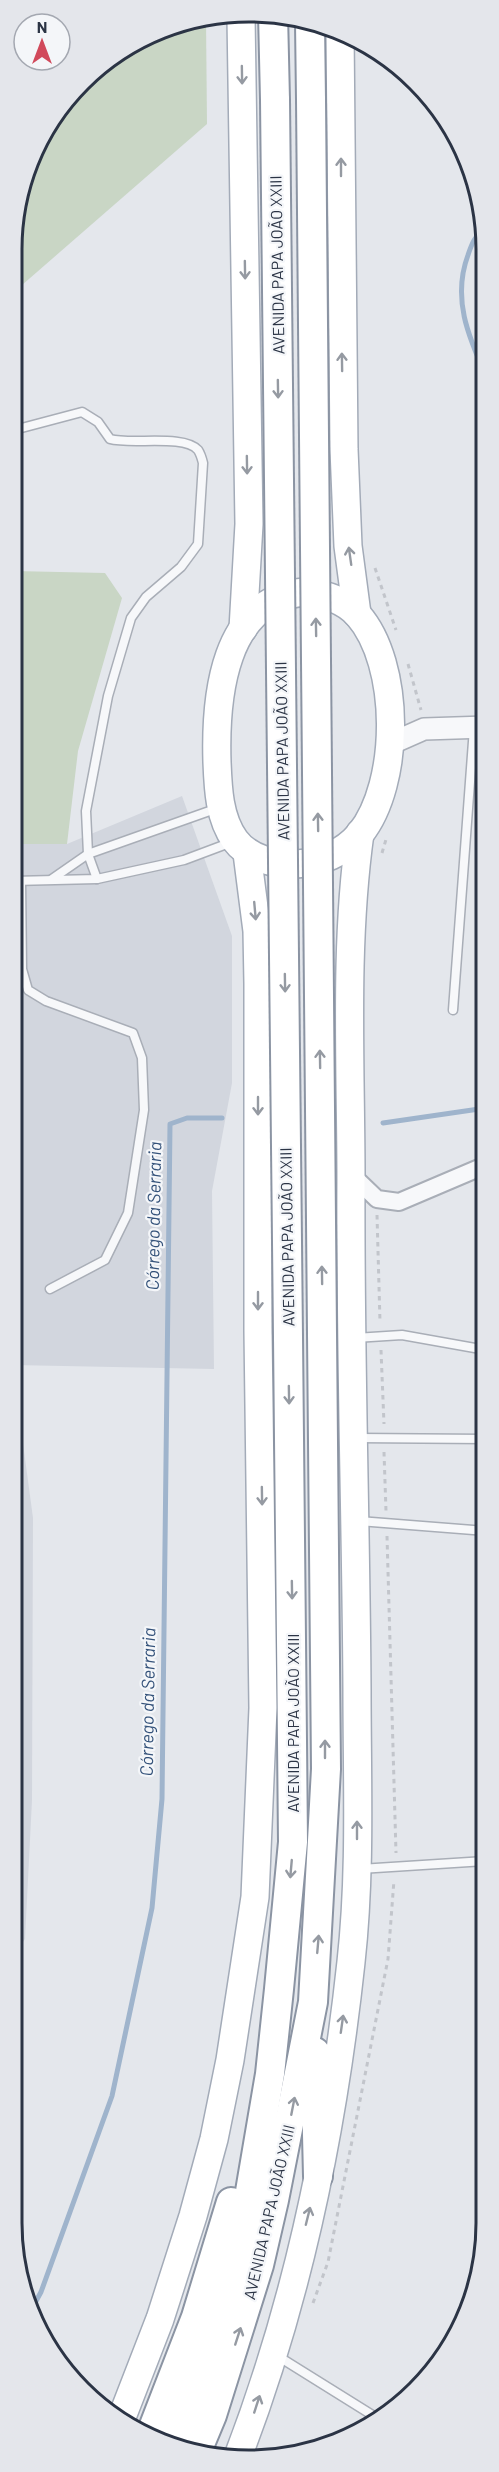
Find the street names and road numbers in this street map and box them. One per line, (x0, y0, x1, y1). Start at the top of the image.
street label: AVENIDA PAPA JOÃO XXIII (265, 175, 288, 355)
street label: AVENIDA PAPA JOÃO XXIII (270, 661, 293, 841)
street label: AVENIDA PAPA JOÃO XXIII (275, 1147, 298, 1327)
street label: AVENIDA PAPA JOÃO XXIII (283, 1634, 302, 1812)
street label: AVENIDA PAPA JOÃO XXIII (239, 2123, 298, 2301)

